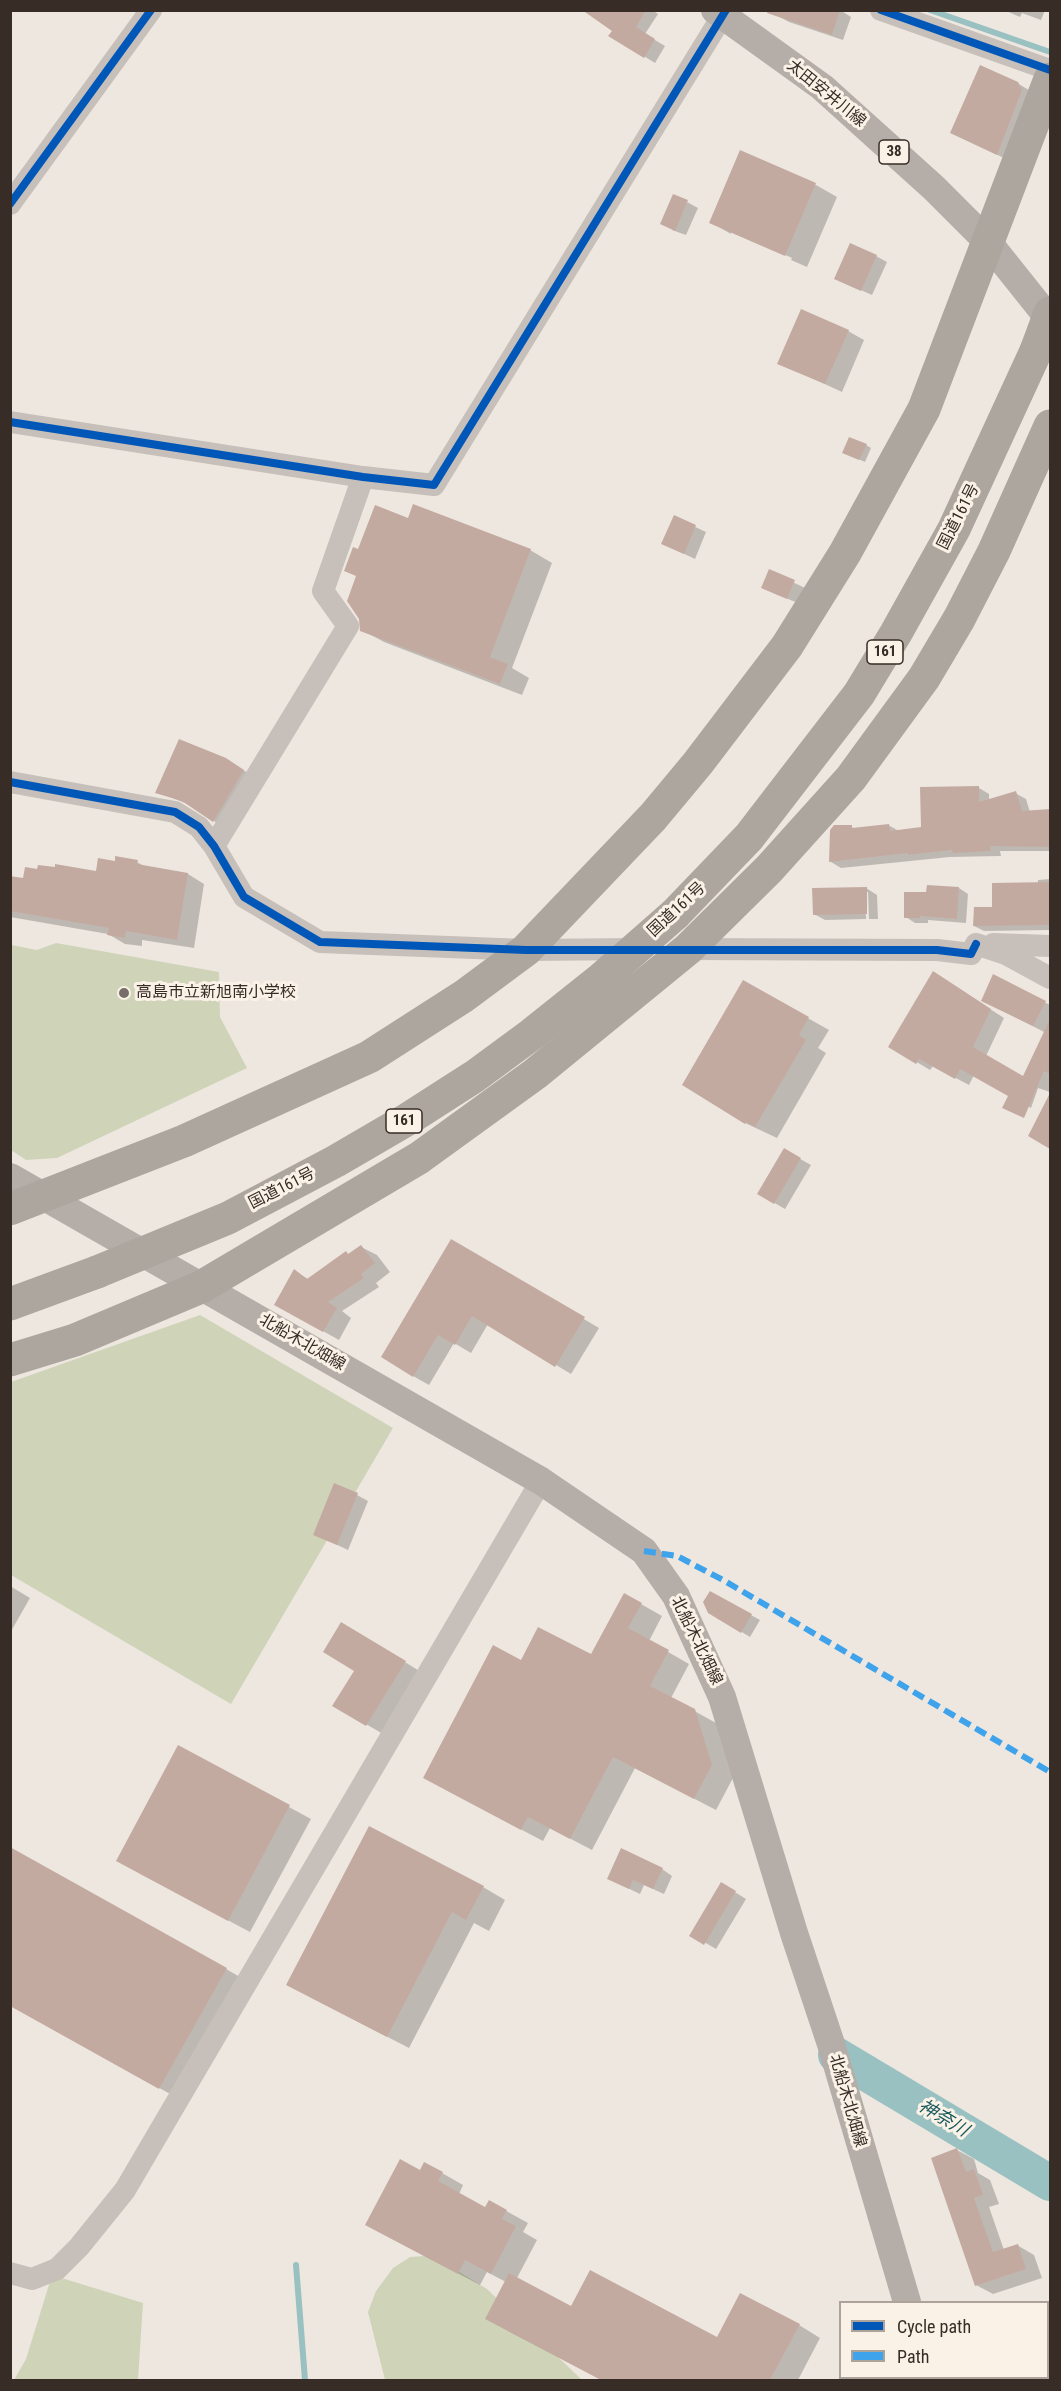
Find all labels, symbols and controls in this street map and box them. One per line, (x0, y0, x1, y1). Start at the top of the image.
street label: 太田安井川線 (783, 56, 869, 132)
road number: 38 (879, 140, 909, 164)
street label: 国道161号 (934, 481, 984, 553)
road number: 161 (867, 640, 903, 664)
street label: 国道161号 (644, 879, 710, 941)
place label: 高島市立新旭南小学校 (136, 983, 296, 1003)
marker: 高島市立新旭南小学校 (117, 986, 131, 1000)
road number: 161 (386, 1109, 422, 1133)
street label: 国道161号 (246, 1164, 318, 1214)
street label: 北船木北畑線 (256, 1311, 348, 1375)
street label: 北船木北畑線 (666, 1594, 726, 1688)
street label: 北船木北畑線 (825, 2052, 869, 2150)
water label: 神奈川 (914, 2096, 972, 2142)
legend (839, 2301, 1049, 2379)
text: Cycle path (897, 2316, 971, 2337)
text: Path (897, 2346, 930, 2367)

